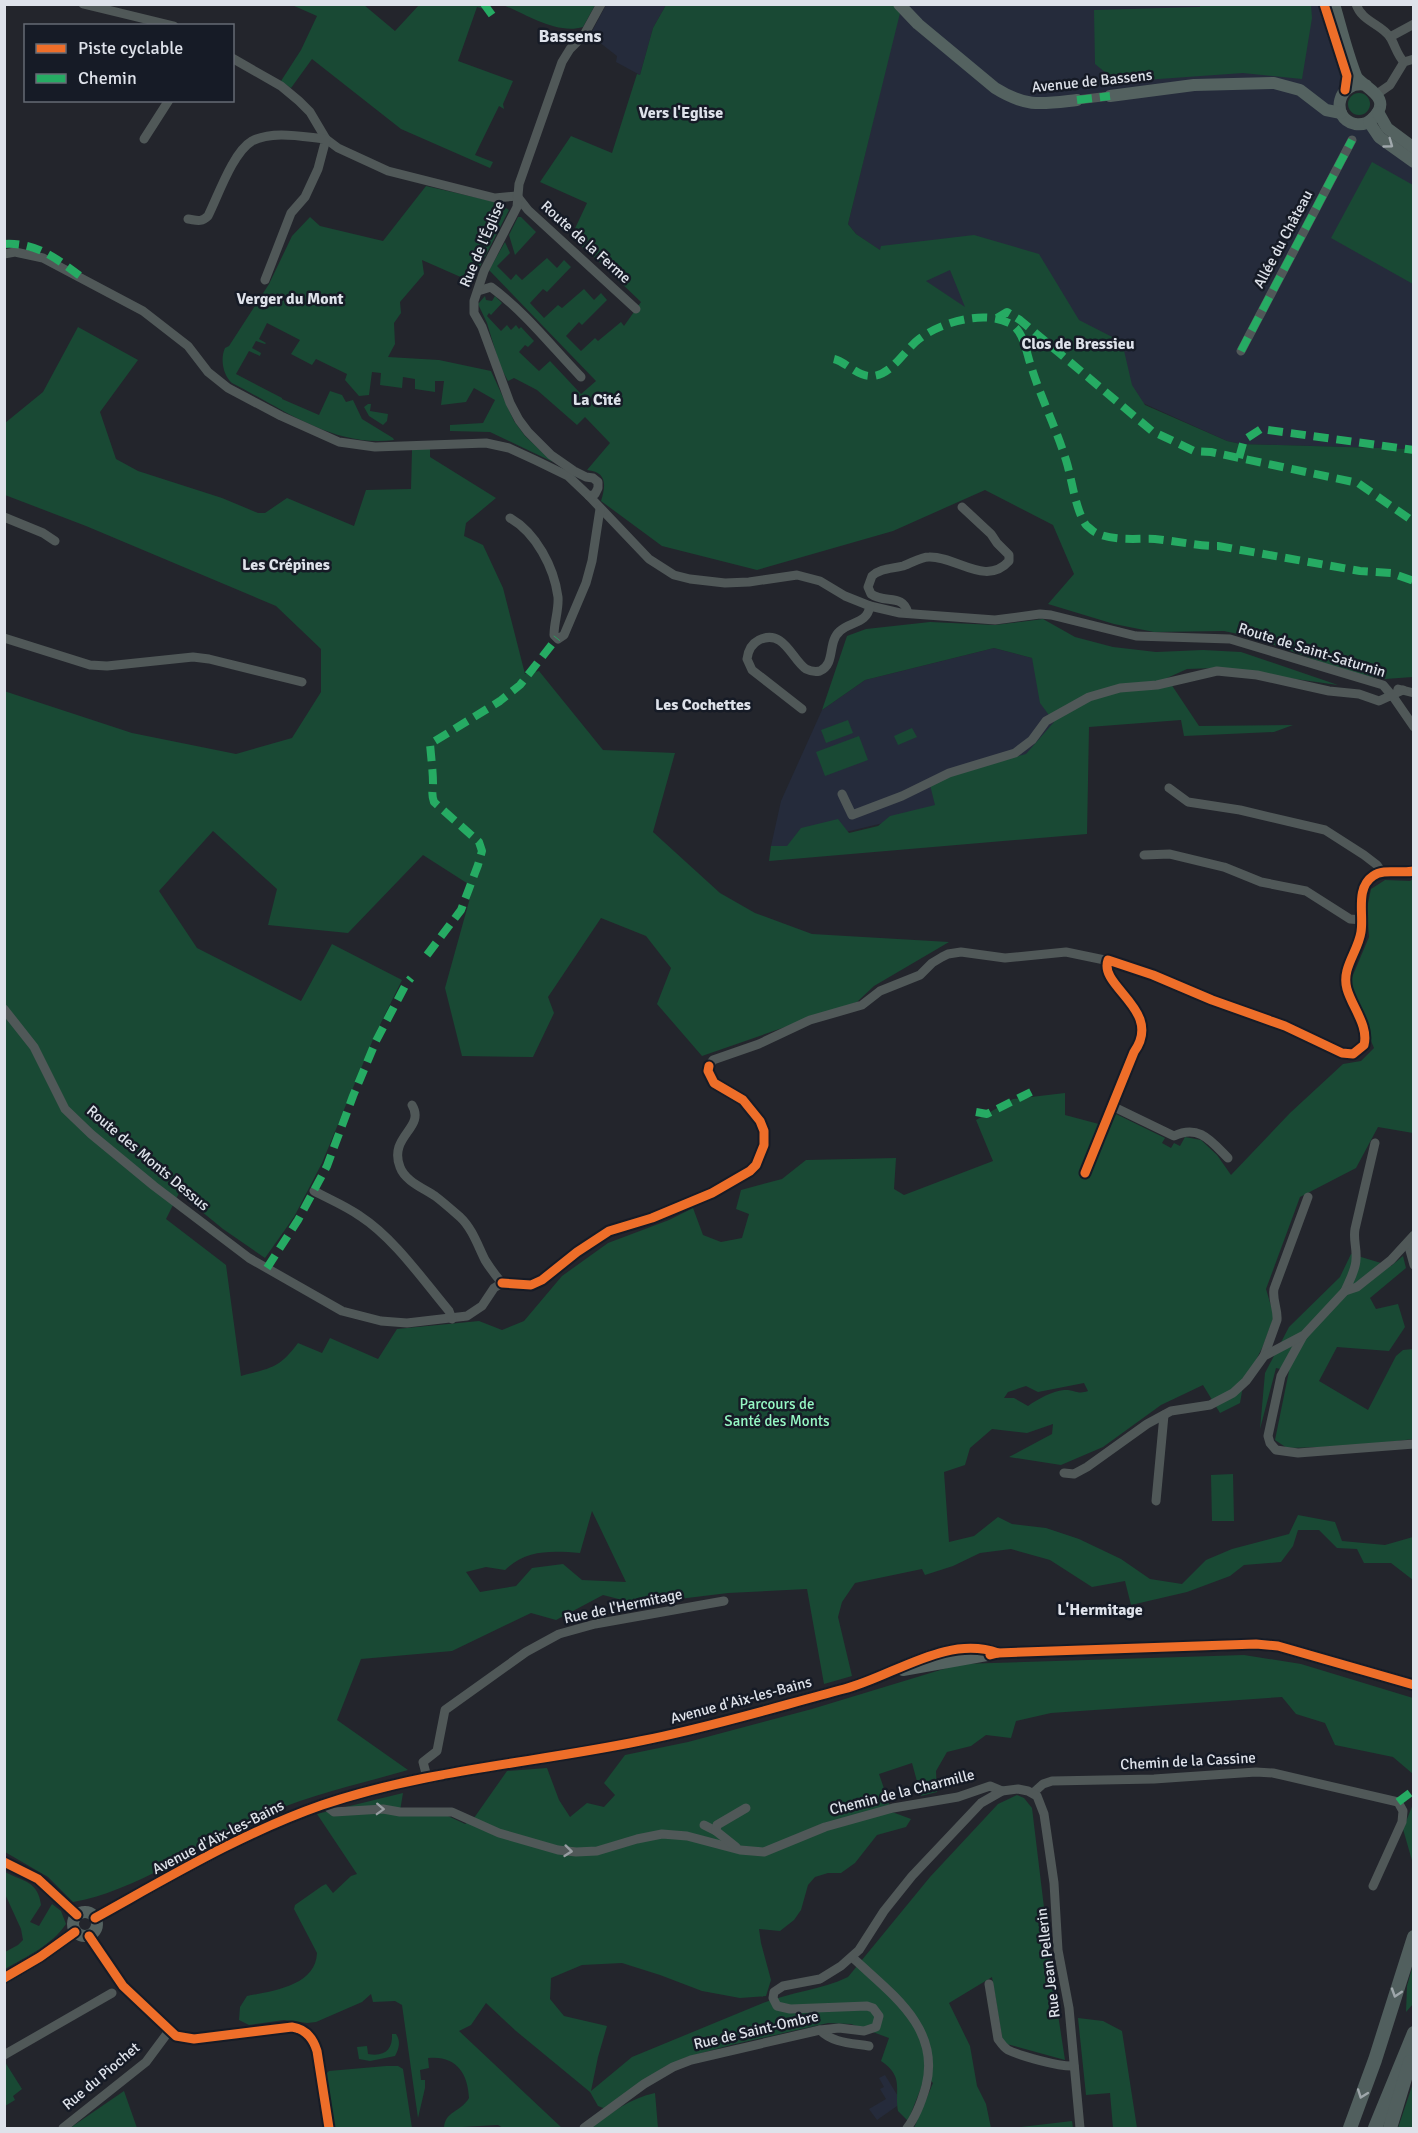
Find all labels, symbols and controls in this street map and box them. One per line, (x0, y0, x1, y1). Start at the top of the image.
legend (24, 24, 234, 102)
district label: Bassens (538, 25, 602, 47)
text: Piste cyclable (78, 37, 183, 59)
street label: Avenue de Bassens (1031, 66, 1154, 96)
text: Chemin (78, 67, 137, 89)
district label: Vers l'Eglise (639, 103, 723, 123)
one-way arrow (1382, 137, 1393, 148)
street label: Allée du Château (1250, 187, 1316, 291)
street label: Route de la Ferme (537, 197, 635, 287)
street label: Rue de l'Église (455, 198, 508, 290)
district label: Verger du Mont (237, 289, 343, 309)
district label: Clos de Bressieu (1021, 334, 1135, 354)
district label: La Cité (573, 390, 621, 410)
district label: Les Crépines (242, 555, 330, 575)
street label: Route de Saint-Saturnin (1236, 619, 1388, 681)
district label: Les Cochettes (655, 695, 751, 715)
street label: Route des Monts Dessus (83, 1101, 213, 1215)
park label: Parcours de Santé des Monts (724, 1395, 830, 1430)
street label: Rue de l'Hermitage (562, 1585, 684, 1627)
district label: L'Hermitage (1057, 1600, 1143, 1620)
street label: Avenue d'Aix-les-Bains (668, 1672, 814, 1728)
street label: Chemin de la Cassine (1120, 1748, 1256, 1774)
street label: Chemin de la Charmille (828, 1765, 976, 1819)
street label: Avenue d'Aix-les-Bains (149, 1796, 287, 1878)
one-way arrow (375, 1803, 384, 1816)
one-way arrow (563, 1844, 572, 1857)
street label: Rue Jean Pellerin (1032, 1907, 1064, 2019)
one-way arrow (1391, 1987, 1403, 1998)
street label: Rue de Saint-Ombre (692, 2007, 820, 2053)
street label: Rue du Piochet (59, 2038, 143, 2114)
one-way arrow (1357, 2088, 1370, 2099)

